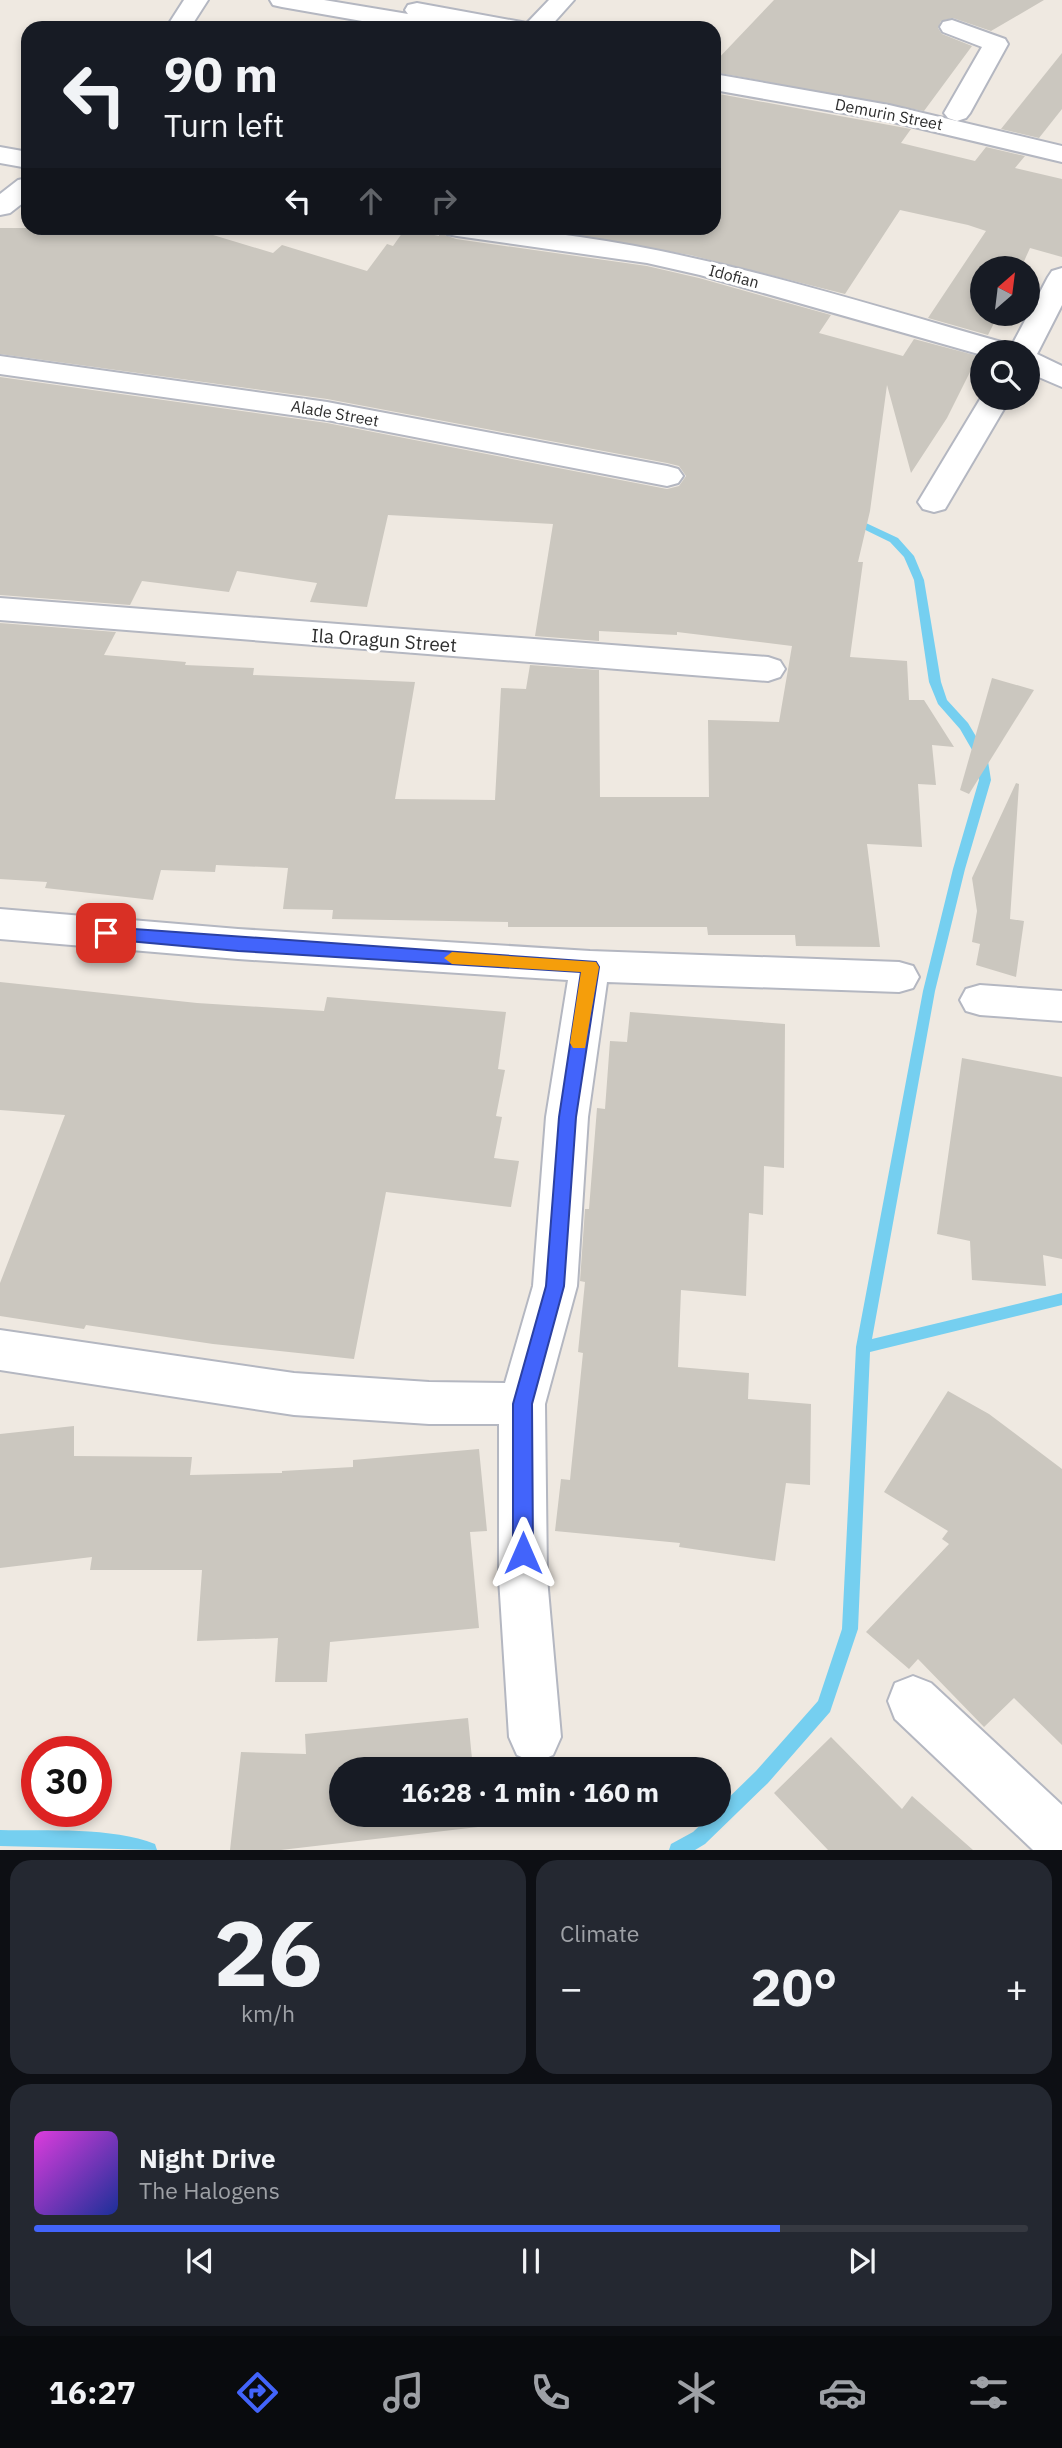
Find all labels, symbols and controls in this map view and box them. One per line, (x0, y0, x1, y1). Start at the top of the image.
text: 90 m (164, 42, 278, 105)
icon: left (49, 49, 140, 140)
street label: Demurin Street (833, 94, 945, 134)
text: Turn left (164, 104, 284, 146)
icon: left (279, 182, 317, 220)
icon: ahead (352, 182, 390, 220)
icon: right (425, 182, 463, 220)
north arrow (970, 256, 1040, 326)
map controls (970, 256, 1040, 410)
street label: Idofian (707, 260, 761, 292)
button: search (970, 340, 1040, 410)
street label: Alade Street (289, 395, 381, 431)
street label: Ila Oragun Street (310, 623, 458, 657)
pin (76, 903, 136, 963)
icon: arrive (87, 914, 125, 952)
position arrow (486, 1516, 560, 1590)
speed limit sign: 30 (21, 1736, 112, 1827)
text: 16:28 · 1 min · 160 m (401, 1775, 659, 1809)
text: 26 (213, 1893, 323, 2011)
text: Climate (560, 1918, 639, 1948)
text: 20° (751, 1953, 837, 2020)
text: − (560, 1963, 583, 2012)
text: + (1005, 1963, 1028, 2012)
text: km/h (241, 1998, 295, 2028)
text: Night Drive (139, 2141, 276, 2175)
text: The Halogens (139, 2175, 280, 2205)
icon: previous (181, 2242, 219, 2280)
icon: pause (512, 2242, 550, 2280)
icon: next (843, 2242, 881, 2280)
icon: directions (233, 2368, 282, 2417)
icon: music (379, 2368, 428, 2417)
icon: phone (526, 2368, 575, 2417)
icon: climate (672, 2368, 721, 2417)
icon: car (818, 2368, 867, 2417)
icon: filters (964, 2368, 1013, 2417)
text: 16:27 (49, 2371, 136, 2413)

